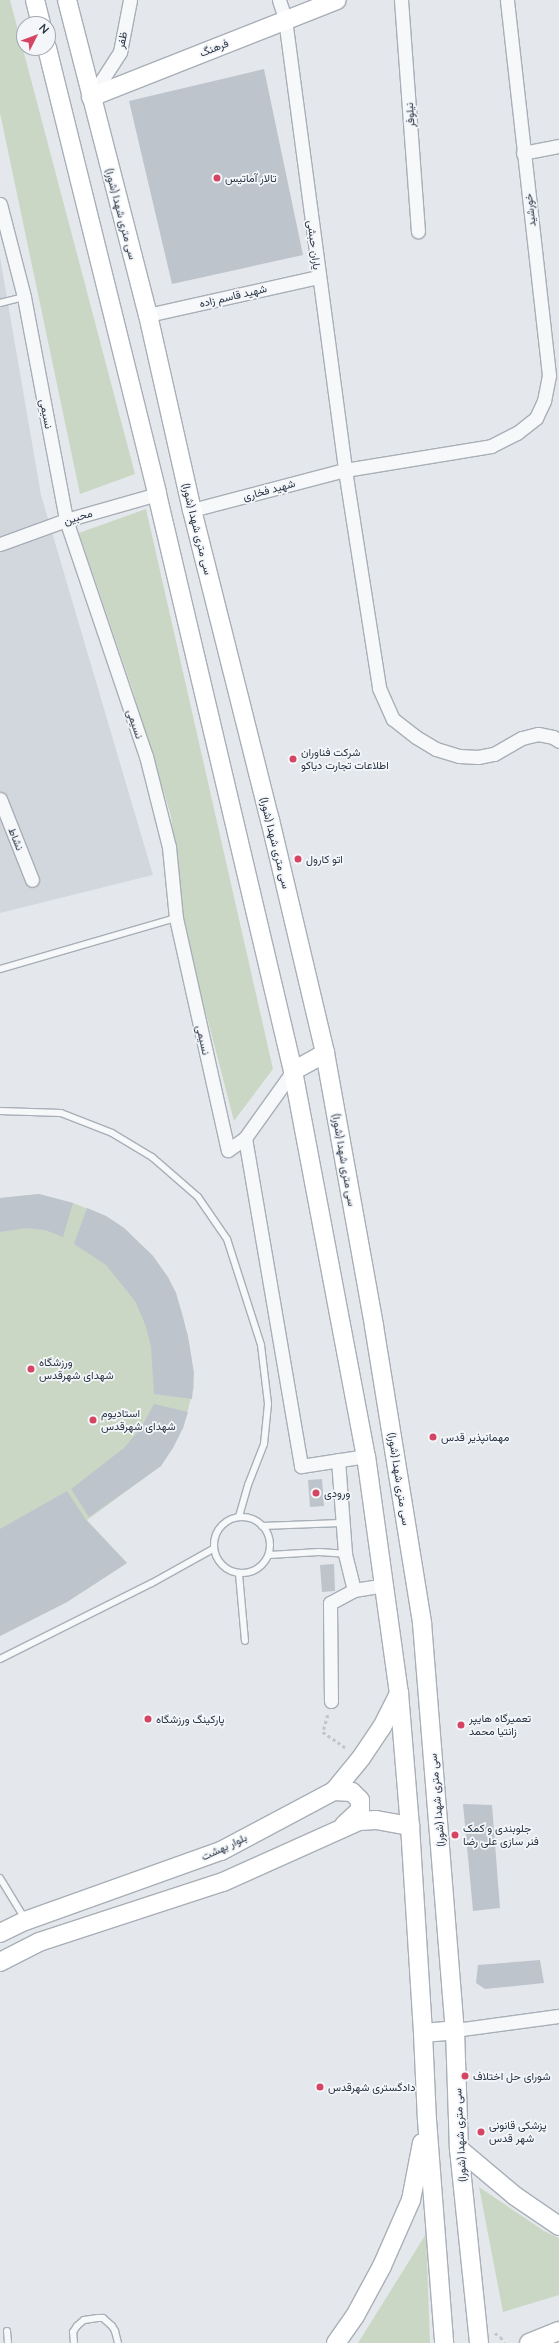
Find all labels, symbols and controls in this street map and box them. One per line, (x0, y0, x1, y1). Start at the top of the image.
north arrow (16, 16, 56, 56)
text: N (37, 21, 52, 36)
street label: ظفر (114, 30, 130, 50)
street label: فرهنگ (198, 36, 230, 60)
street label: نیلوفر (403, 102, 417, 128)
street label: سی متری شهدا (شورا) (103, 167, 139, 261)
place label: تالار آماتیس (225, 171, 277, 185)
marker: تالار آماتیس (212, 173, 222, 183)
street label: خورشید (521, 192, 539, 228)
street label: یاران حبشی (304, 220, 324, 270)
street label: شهید قاسم زاده (198, 282, 268, 310)
street label: نسیمی (37, 398, 55, 430)
street label: شهید فخاری (241, 477, 297, 503)
street label: سی متری شهدا (شورا) (179, 482, 215, 576)
street label: محبین (62, 506, 94, 528)
street label: نسیمی (124, 708, 146, 740)
place label: شرکت فناوران اطلاعات تجارت دیاکو (301, 746, 389, 772)
marker: شرکت فناوران اطلاعات تجارت دیاکو (288, 754, 298, 764)
street label: سی متری شهدا (شورا) (257, 796, 293, 890)
street label: نشاط (5, 826, 27, 852)
place label: اتو کارول (306, 852, 343, 866)
marker: اتو کارول (293, 854, 303, 864)
street label: نسیمی (193, 1024, 213, 1056)
street label: سی متری شهدا (شورا) (329, 1113, 359, 1207)
place label: ورزشگاه شهدای شهرقدس (39, 1356, 114, 1382)
marker: ورزشگاه شهدای شهرقدس (26, 1364, 36, 1374)
place label: استادیوم شهدای شهرقدس (101, 1407, 176, 1433)
marker: استادیوم شهدای شهرقدس (88, 1415, 98, 1425)
place label: مهمانپذیر قدس (441, 1430, 509, 1444)
street label: سی متری شهدا (شورا) (385, 1432, 413, 1526)
marker: مهمانپذیر قدس (428, 1432, 438, 1442)
place label: ورودی (324, 1486, 350, 1500)
marker: ورودی (311, 1488, 321, 1498)
place label: پارکینگ ورزشگاه (156, 1712, 224, 1726)
place label: تعمیرگاه هایپر زانتیا محمد (469, 1712, 531, 1738)
marker: پارکینگ ورزشگاه (143, 1714, 153, 1724)
marker: تعمیرگاه هایپر زانتیا محمد (456, 1720, 466, 1730)
street label: سی متری شهدا (شورا) (426, 1753, 448, 1847)
place label: جلوبندی و کمک فنر سازی علی رضا (463, 1822, 539, 1848)
marker: جلوبندی و کمک فنر سازی علی رضا (450, 1830, 460, 1840)
street label: بلوار بهشت (199, 1831, 249, 1863)
place label: شورای حل اختلاف (473, 2069, 551, 2083)
marker: شورای حل اختلاف (460, 2071, 470, 2081)
place label: دادگستری شهرقدس (328, 2080, 415, 2094)
marker: دادگستری شهرقدس (315, 2082, 325, 2092)
street label: سی متری شهدا (شورا) (451, 2088, 469, 2182)
place label: پزشکی قانونی شهر قدس (489, 2119, 547, 2145)
marker: پزشکی قانونی شهر قدس (476, 2127, 486, 2137)

